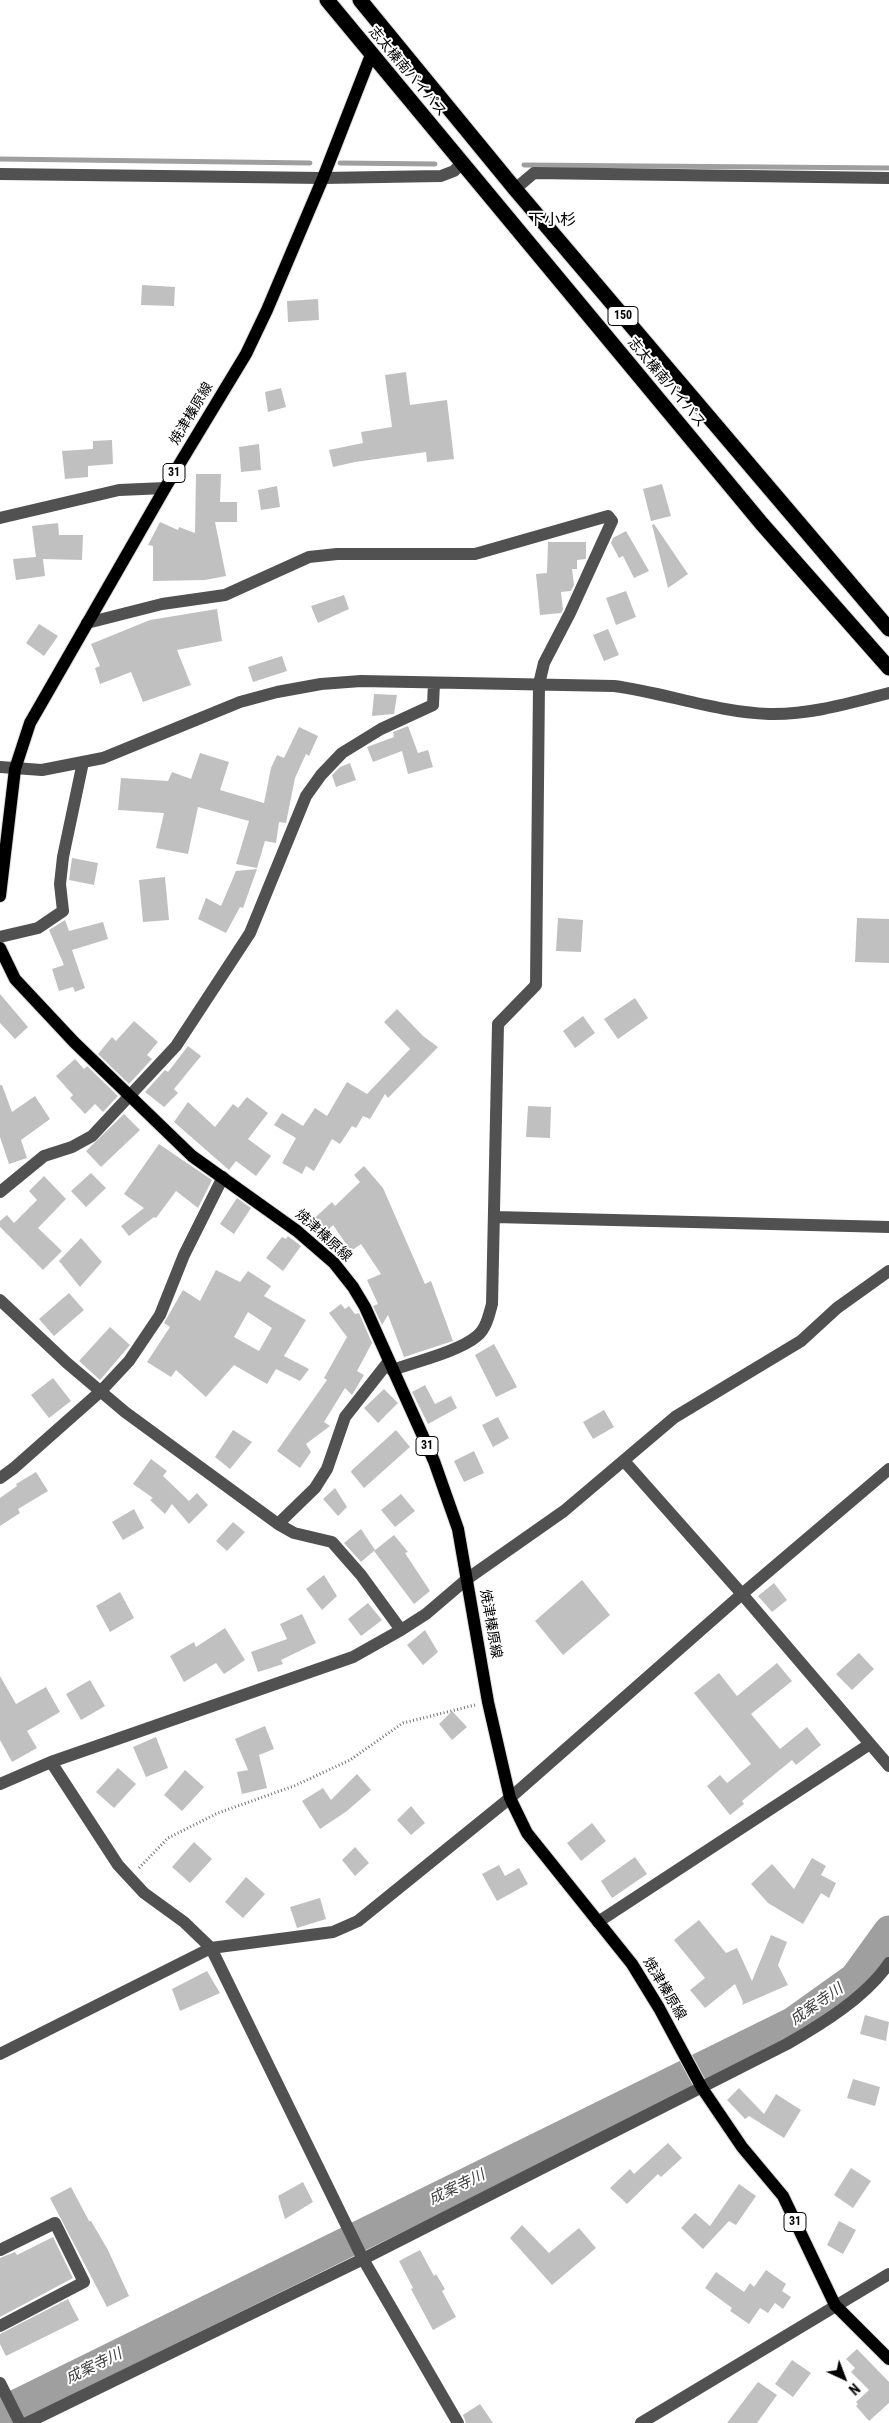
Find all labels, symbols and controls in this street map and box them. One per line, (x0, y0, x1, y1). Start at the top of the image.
street label: 志太榛南バイパス (365, 24, 449, 120)
district label: 下小杉 (528, 211, 576, 231)
road number: 150 (608, 306, 638, 326)
street label: 志太榛南バイパス (624, 335, 708, 431)
street label: 焼津榛原線 (167, 380, 217, 448)
road number: 31 (163, 463, 185, 482)
street label: 焼津榛原線 (291, 1206, 355, 1266)
road number: 31 (416, 1436, 438, 1455)
street label: 焼津榛原線 (476, 1588, 504, 1660)
street label: 焼津榛原線 (639, 1955, 689, 2023)
water label: 成案寺川 (787, 1980, 847, 2030)
water label: 成案寺川 (426, 2167, 488, 2209)
road number: 31 (784, 2212, 806, 2232)
water label: 成案寺川 (63, 2346, 125, 2388)
north arrow (819, 2353, 869, 2403)
text: N (846, 2380, 863, 2398)

